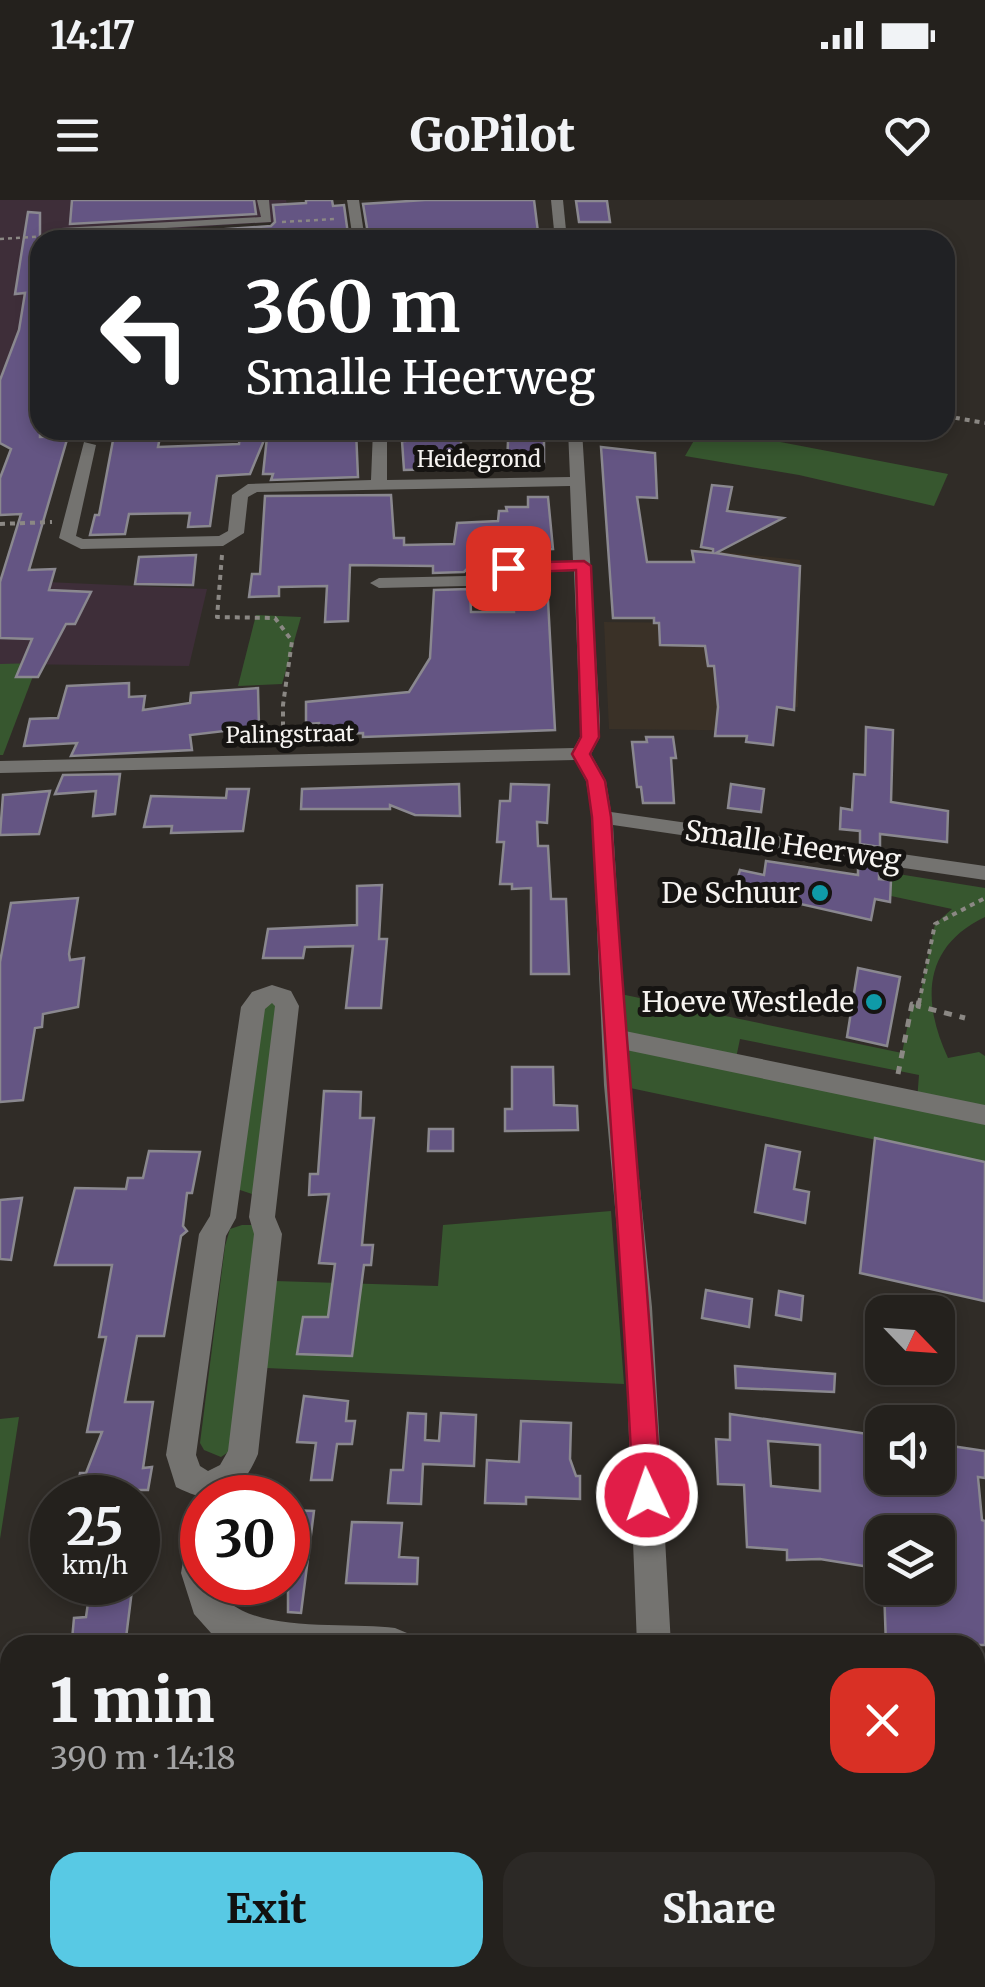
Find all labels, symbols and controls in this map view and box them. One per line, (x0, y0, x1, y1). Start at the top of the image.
text: 14:17 (50, 12, 135, 59)
text: GoPilot (410, 107, 575, 163)
icon: menu (50, 108, 105, 163)
icon: heart (880, 108, 935, 163)
text: 360 m (245, 263, 460, 351)
icon: left (80, 270, 210, 400)
text: Smalle Heerweg (245, 350, 595, 406)
street label: Heidegrond (417, 445, 541, 473)
pin (466, 526, 551, 611)
icon: arrive (481, 541, 536, 596)
street label: Palingstraat (225, 719, 355, 749)
street label: Smalle Heerweg (683, 812, 903, 878)
place label: De Schuur (661, 875, 800, 911)
marker: De Schuur (809, 882, 831, 904)
place label: Hoeve Westlede (642, 984, 854, 1020)
marker: Hoeve Westlede (863, 991, 885, 1013)
north arrow (865, 1295, 955, 1385)
map controls (865, 1295, 955, 1605)
button: sound (865, 1405, 955, 1495)
position arrow (595, 1443, 699, 1547)
speed limit sign: 30 (180, 1475, 310, 1605)
text: 25 (66, 1496, 124, 1559)
button: layers (865, 1515, 955, 1605)
text: km/h (62, 1549, 128, 1581)
text: 1 min (50, 1663, 214, 1738)
button: close (830, 1668, 935, 1773)
text: 390 m · 14:18 (50, 1738, 236, 1778)
button: Exit (50, 1852, 483, 1967)
button: Share (503, 1852, 935, 1967)

